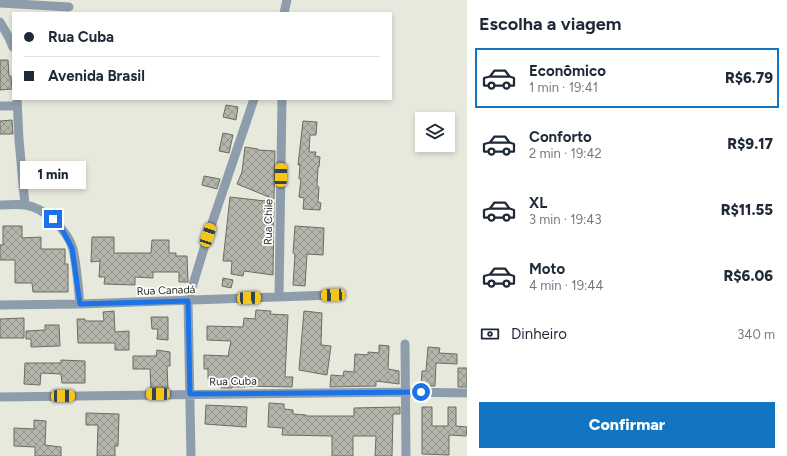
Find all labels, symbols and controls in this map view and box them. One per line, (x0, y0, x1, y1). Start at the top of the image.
text: Escolha a viagem (479, 13, 622, 35)
text: Rua Cuba (48, 28, 114, 46)
icon: car (481, 60, 517, 96)
text: Econômico (529, 62, 606, 80)
text: Avenida Brasil (48, 67, 145, 85)
text: R$6.79 (725, 69, 773, 87)
text: 1 min · 19:41 (529, 80, 598, 95)
map controls (415, 112, 455, 152)
button: layers (415, 112, 455, 152)
icon: car (481, 126, 517, 162)
text: Conforto (529, 128, 592, 146)
text: R$9.17 (727, 135, 773, 153)
text: 2 min · 19:42 (529, 146, 602, 161)
callout: 1 min (20, 161, 86, 189)
car (275, 163, 287, 187)
text: 1 min (37, 167, 69, 182)
icon: car (481, 192, 517, 228)
text: XL (529, 194, 547, 212)
street label: Rua Chile (262, 199, 275, 245)
text: R$11.55 (721, 201, 773, 219)
route end (44, 210, 62, 228)
text: 3 min · 19:43 (529, 212, 602, 227)
car (199, 222, 217, 248)
icon: car (481, 258, 517, 294)
text: Moto (529, 260, 565, 278)
text: R$6.06 (724, 267, 773, 285)
text: 4 min · 19:44 (529, 278, 604, 293)
street label: Rua Canadá (136, 283, 196, 298)
car (321, 288, 345, 302)
car (237, 292, 261, 304)
icon: cash (479, 323, 501, 345)
text: Dinheiro (511, 325, 567, 343)
text: 340 m (737, 327, 775, 342)
street label: Rua Cuba (209, 375, 257, 388)
route start (412, 383, 430, 401)
car (146, 388, 170, 400)
car (51, 390, 75, 402)
button: Confirmar (479, 402, 775, 448)

